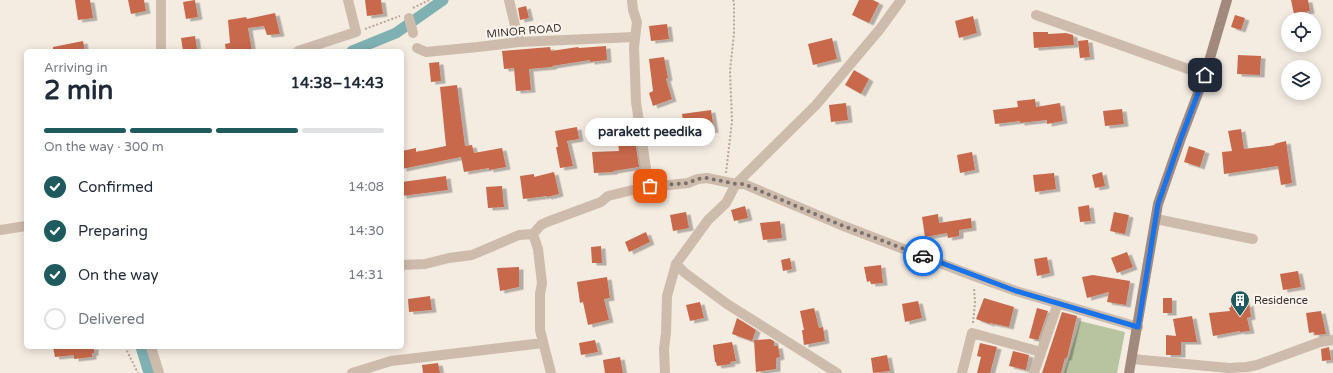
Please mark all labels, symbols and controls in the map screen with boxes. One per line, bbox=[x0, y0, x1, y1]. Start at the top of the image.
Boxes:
map controls bbox=[1281, 12, 1321, 100]
button: locate bbox=[1281, 12, 1321, 52]
street label: MINOR ROAD bbox=[486, 21, 562, 41]
pin bbox=[1188, 58, 1222, 92]
text: Arriving in bbox=[44, 60, 108, 76]
button: layers bbox=[1281, 60, 1321, 100]
icon: home bbox=[1194, 64, 1216, 86]
text: 14:38–14:43 bbox=[291, 74, 384, 92]
text: 2 min bbox=[44, 75, 113, 106]
callout: parakett peedika bbox=[585, 118, 715, 146]
text: parakett peedika bbox=[598, 124, 702, 140]
text: On the way · 300 m bbox=[44, 139, 164, 155]
pin bbox=[633, 169, 667, 203]
icon: bag bbox=[639, 175, 661, 197]
icon: check bbox=[44, 176, 66, 198]
text: Confirmed bbox=[78, 178, 153, 196]
text: 14:08 bbox=[348, 179, 384, 195]
icon: check bbox=[44, 220, 66, 242]
text: Preparing bbox=[78, 222, 148, 240]
text: 14:30 bbox=[348, 223, 384, 239]
courier bbox=[903, 236, 943, 276]
icon: car bbox=[912, 245, 934, 267]
icon: check bbox=[44, 264, 66, 286]
text: On the way bbox=[78, 266, 158, 284]
text: 14:31 bbox=[348, 267, 384, 283]
building icon: Residence bbox=[1229, 289, 1251, 317]
place label: Residence bbox=[1254, 294, 1308, 307]
text: Delivered bbox=[78, 310, 145, 328]

